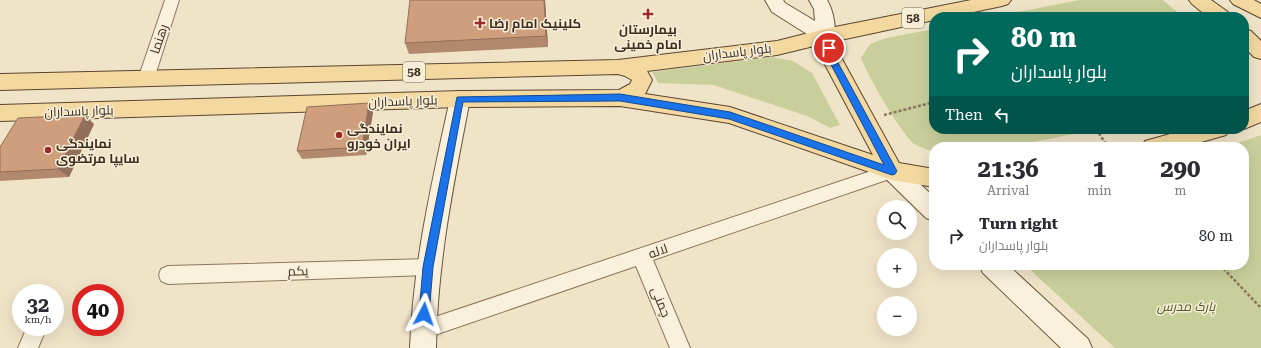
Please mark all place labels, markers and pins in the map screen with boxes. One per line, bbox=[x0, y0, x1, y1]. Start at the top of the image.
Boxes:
marker: بیمارستان امام خمینی bbox=[642, 8, 654, 20]
place label: کلینیک امام رضا bbox=[489, 16, 581, 33]
marker: کلینیک امام رضا bbox=[474, 17, 486, 29]
place label: بیمارستان امام خمینی bbox=[614, 22, 682, 54]
pin bbox=[812, 31, 846, 65]
place label: نمایندگی ایران خودرو bbox=[347, 121, 411, 152]
marker: نمایندگی ایران خودرو bbox=[334, 130, 344, 140]
place label: نمایندگی سایپا مرتضوی bbox=[56, 136, 140, 168]
marker: نمایندگی سایپا مرتضوی bbox=[43, 145, 53, 155]

